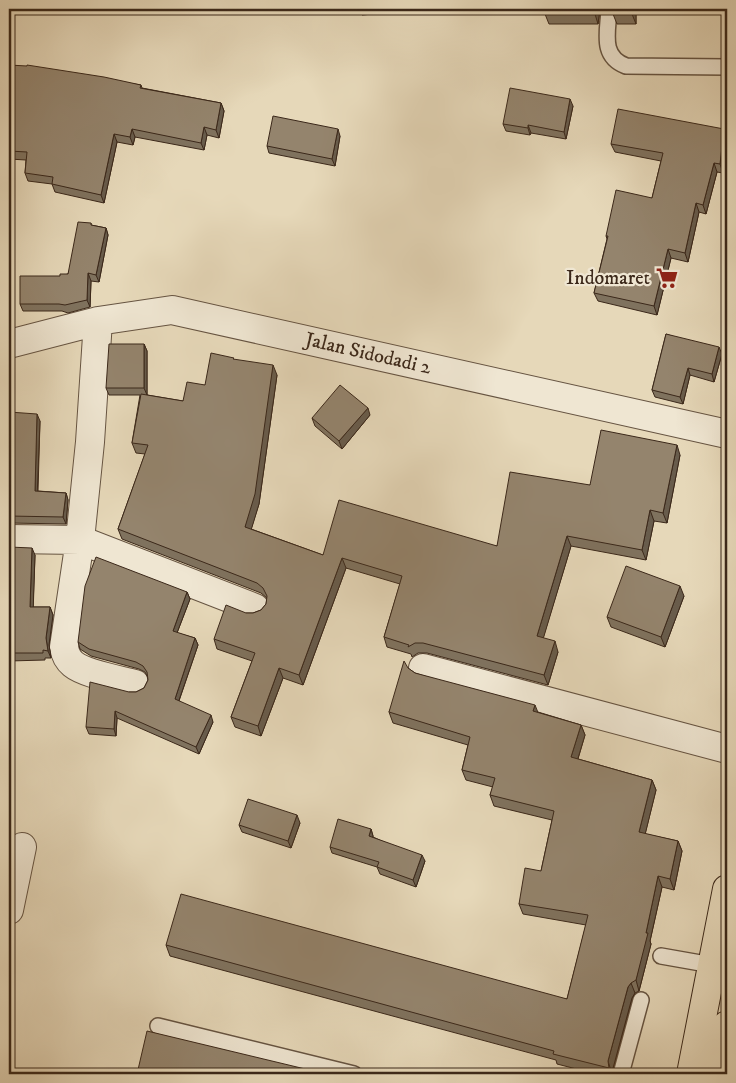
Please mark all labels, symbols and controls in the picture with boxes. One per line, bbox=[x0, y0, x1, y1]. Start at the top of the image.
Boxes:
supermarket icon: Indomaret bbox=[654, 265, 680, 291]
place label: Indomaret bbox=[566, 266, 650, 291]
street label: Jalan Sidodadi 2 bbox=[301, 327, 434, 381]

